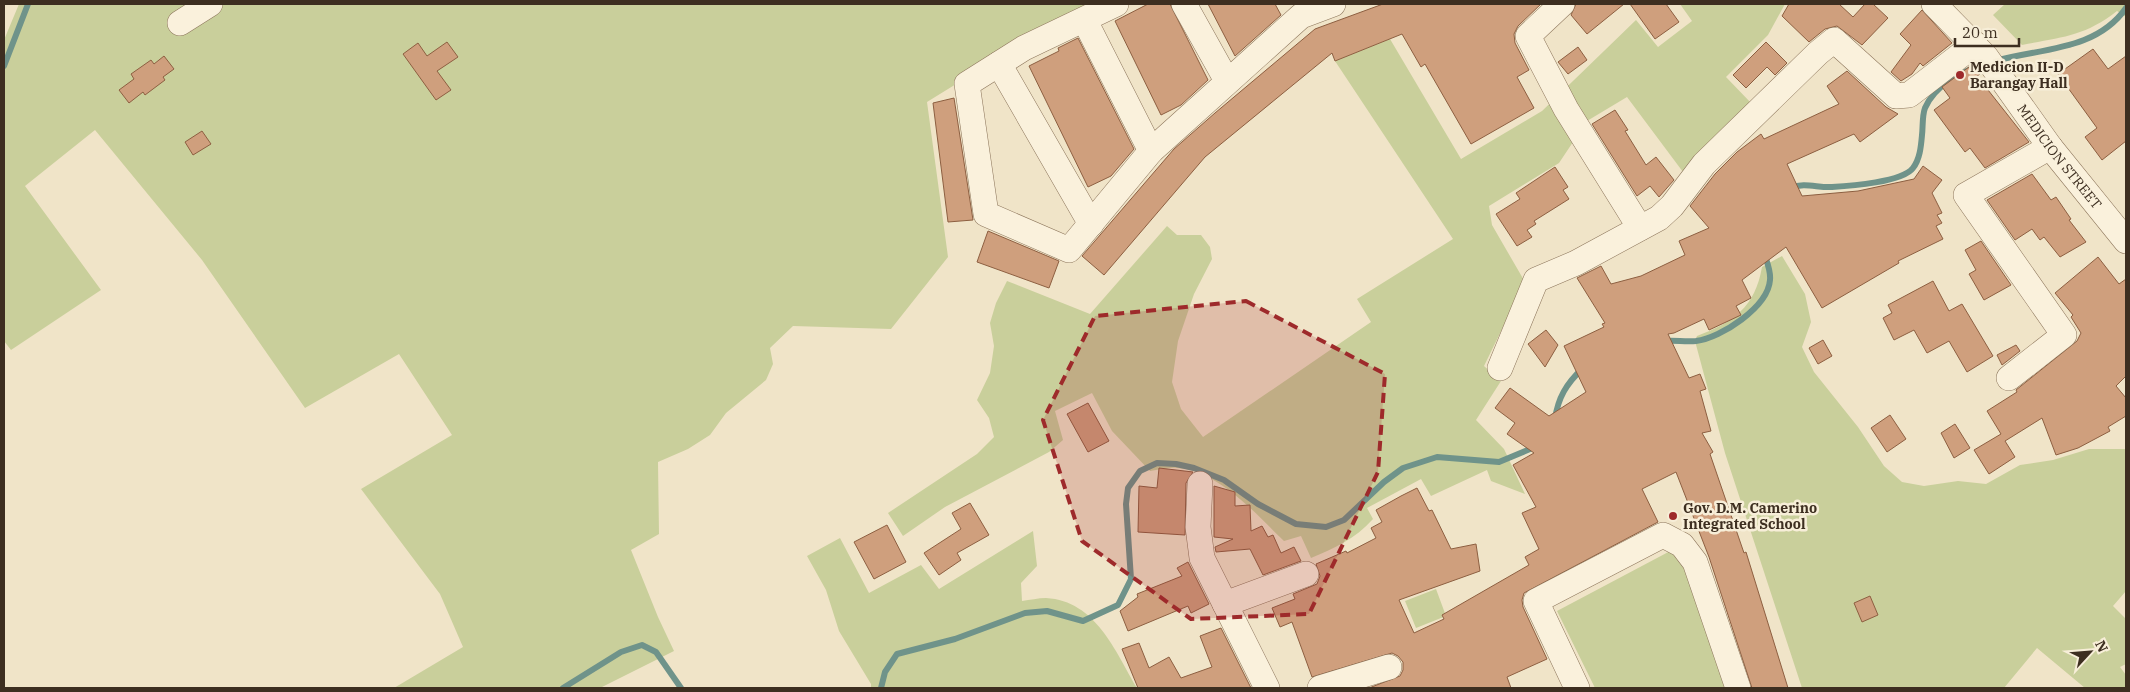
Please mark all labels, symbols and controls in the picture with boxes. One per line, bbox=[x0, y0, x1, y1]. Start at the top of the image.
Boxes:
scale bar bbox=[1955, 15, 2019, 47]
text: 20 m bbox=[1962, 23, 1998, 42]
place label: Medicion II-D Barangay Hall bbox=[1970, 58, 2068, 92]
marker: Medicion II-D Barangay Hall bbox=[1954, 69, 1966, 81]
street label: MEDICION STREET bbox=[2013, 101, 2106, 213]
place label: Gov. D.M. Camerino Integrated School bbox=[1683, 499, 1817, 533]
marker: Gov. D.M. Camerino Integrated School bbox=[1667, 510, 1679, 522]
north arrow bbox=[2065, 627, 2115, 677]
text: N bbox=[2091, 637, 2112, 655]

